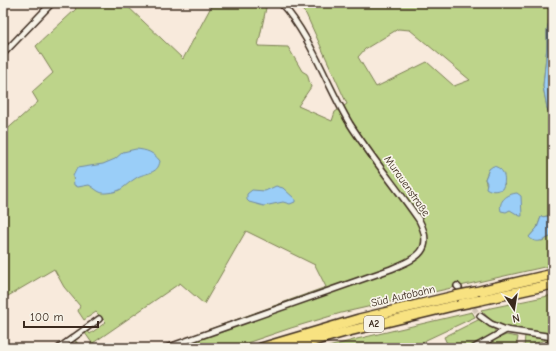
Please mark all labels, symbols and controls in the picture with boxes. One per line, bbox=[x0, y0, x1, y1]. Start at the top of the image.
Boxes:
street label: Murauenstraße bbox=[381, 153, 433, 219]
street label: Süd Autobahn bbox=[370, 282, 436, 310]
north arrow bbox=[494, 289, 534, 329]
scale bar bbox=[24, 303, 98, 329]
text: 100 m bbox=[30, 310, 63, 324]
text: N bbox=[511, 311, 521, 325]
road number: A2 bbox=[364, 316, 384, 332]

